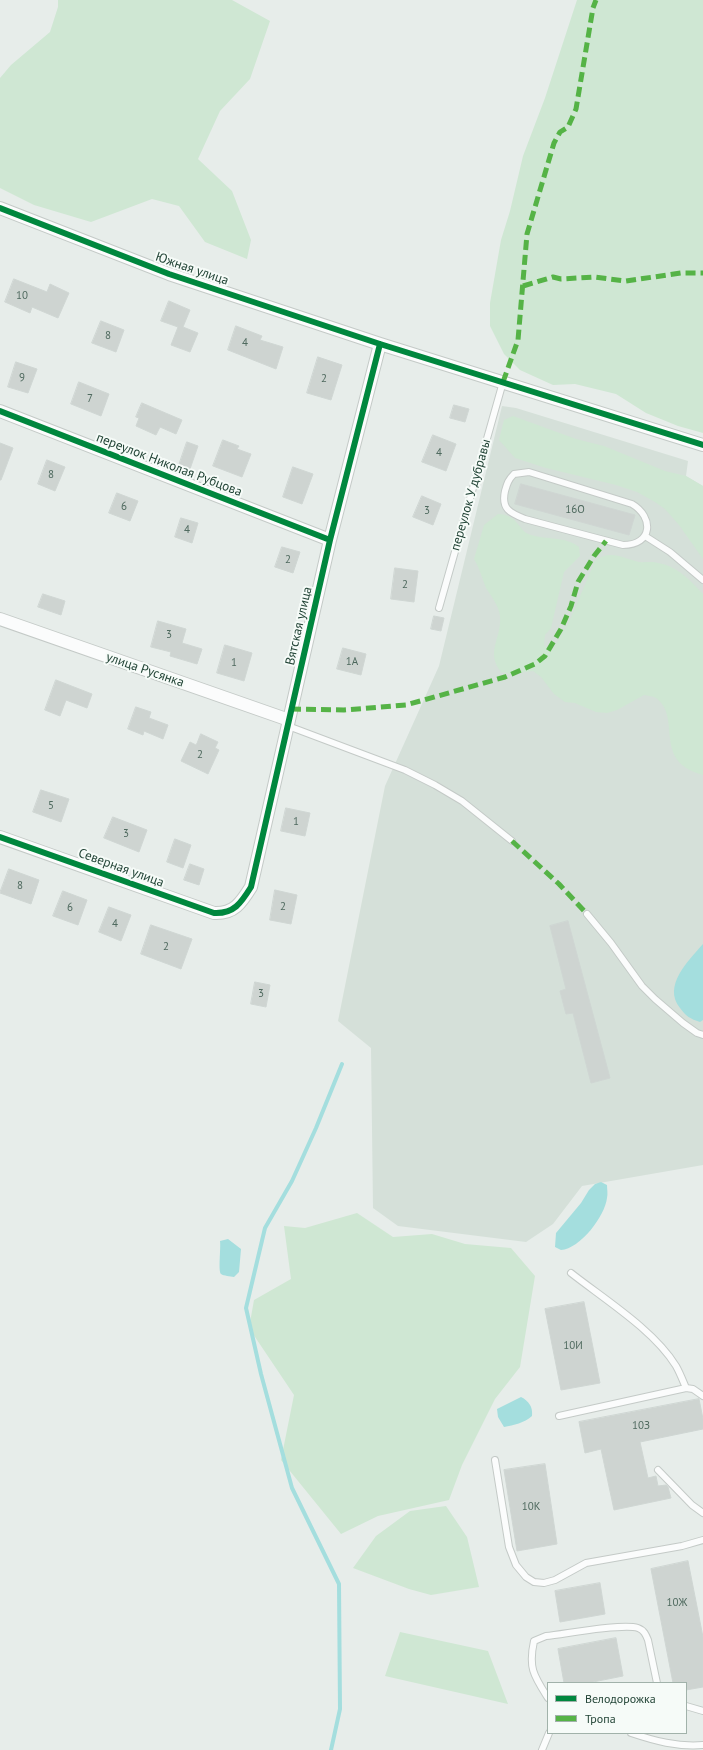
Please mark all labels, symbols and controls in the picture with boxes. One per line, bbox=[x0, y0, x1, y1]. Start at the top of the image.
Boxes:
street label: Южная улица bbox=[153, 249, 231, 289]
house number: 10 bbox=[16, 289, 28, 303]
house number: 8 bbox=[105, 329, 111, 343]
house number: 4 bbox=[242, 336, 248, 350]
house number: 9 bbox=[19, 371, 25, 385]
house number: 2 bbox=[321, 372, 327, 386]
house number: 7 bbox=[87, 392, 93, 406]
street label: переулок Николая Рубцова bbox=[94, 430, 244, 500]
street label: переулок У дубравы bbox=[448, 437, 494, 553]
house number: 4 bbox=[436, 446, 442, 460]
house number: 8 bbox=[48, 468, 54, 482]
house number: 6 bbox=[121, 500, 127, 514]
house number: 16О bbox=[565, 503, 585, 517]
house number: 3 bbox=[424, 504, 430, 518]
house number: 4 bbox=[184, 523, 190, 537]
house number: 2 bbox=[285, 553, 291, 567]
house number: 2 bbox=[402, 578, 408, 592]
street label: Вятская улица bbox=[282, 585, 316, 667]
house number: 3 bbox=[166, 628, 172, 642]
street label: улица Русянка bbox=[104, 649, 186, 691]
house number: 1А bbox=[346, 655, 358, 669]
house number: 1 bbox=[231, 656, 237, 670]
house number: 2 bbox=[197, 748, 203, 762]
house number: 5 bbox=[48, 799, 54, 813]
house number: 1 bbox=[293, 815, 299, 829]
house number: 3 bbox=[123, 827, 129, 841]
street label: Северная улица bbox=[76, 845, 166, 891]
house number: 8 bbox=[17, 879, 23, 893]
house number: 2 bbox=[280, 900, 286, 914]
house number: 6 bbox=[67, 901, 73, 915]
house number: 4 bbox=[112, 917, 118, 931]
house number: 2 bbox=[163, 940, 169, 954]
house number: 3 bbox=[258, 987, 264, 1001]
house number: 10И bbox=[563, 1339, 583, 1353]
house number: 10З bbox=[632, 1419, 650, 1433]
house number: 10К bbox=[522, 1500, 540, 1514]
house number: 10Ж bbox=[667, 1596, 687, 1610]
legend bbox=[547, 1682, 687, 1734]
text: Велодорожка bbox=[585, 1691, 656, 1706]
text: Тропа bbox=[585, 1711, 616, 1726]

